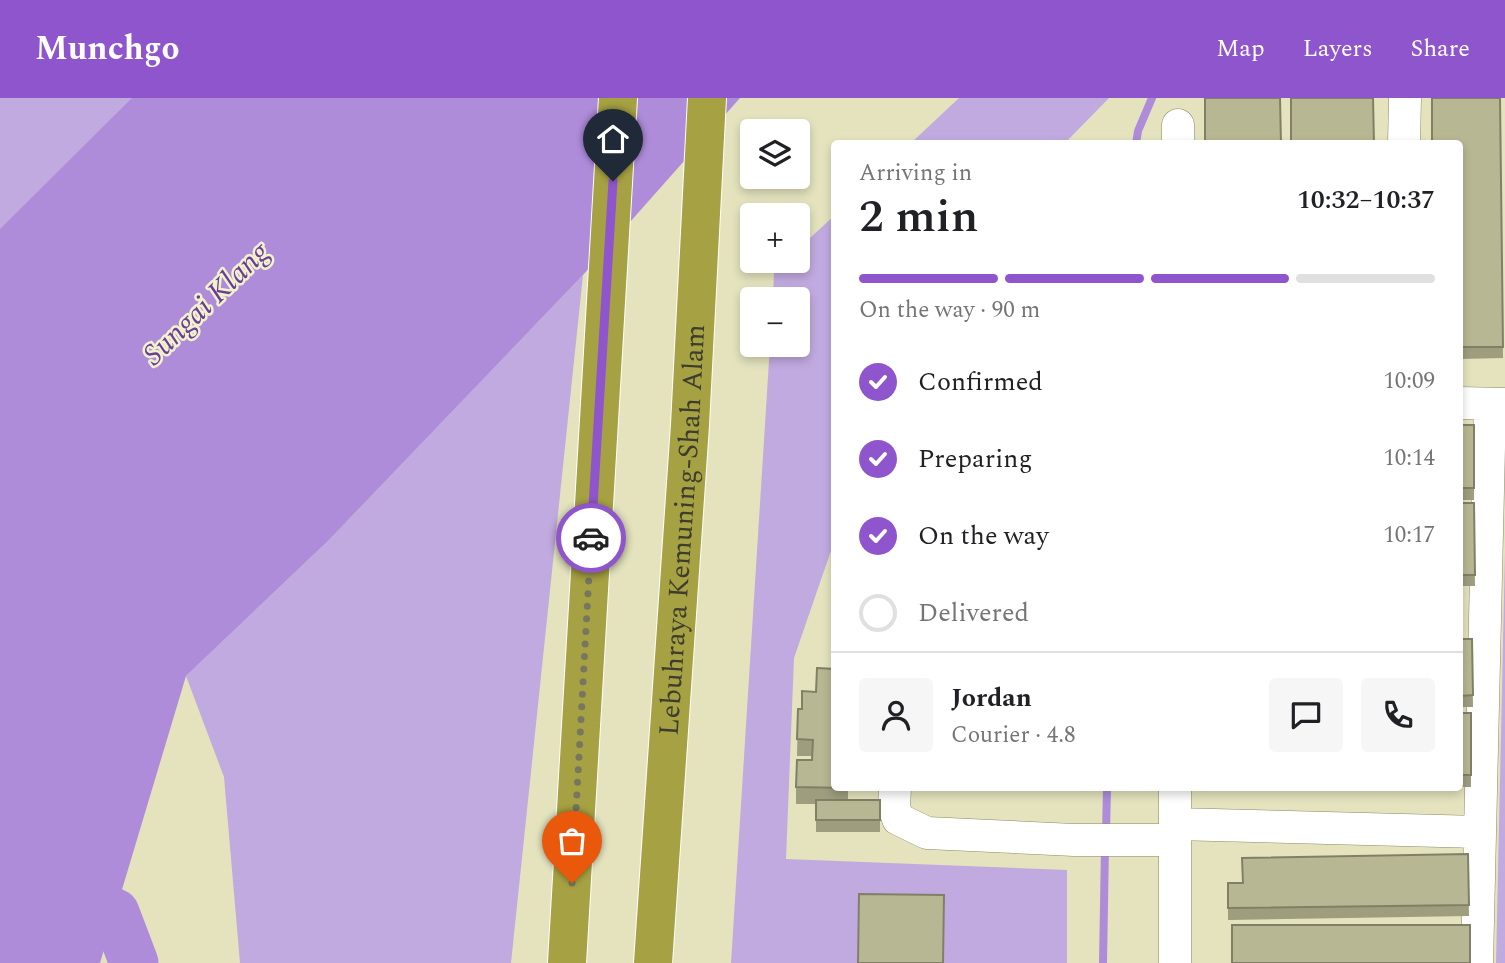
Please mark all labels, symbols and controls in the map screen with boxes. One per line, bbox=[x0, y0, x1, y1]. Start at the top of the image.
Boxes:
text: Munchgo bbox=[35, 24, 180, 74]
text: Map bbox=[1216, 31, 1265, 67]
text: Layers bbox=[1303, 31, 1373, 67]
text: Share bbox=[1411, 31, 1470, 67]
pin bbox=[583, 109, 643, 181]
map controls bbox=[740, 119, 810, 357]
button: layers bbox=[740, 119, 810, 189]
icon: home bbox=[594, 120, 632, 158]
text: Arriving in bbox=[859, 156, 972, 191]
text: 10:32–10:37 bbox=[1297, 180, 1435, 220]
text: 2 min bbox=[859, 182, 978, 252]
button: + bbox=[740, 203, 810, 273]
water label: Sungai Klang bbox=[132, 230, 281, 377]
button: − bbox=[740, 287, 810, 357]
text: On the way · 90 m bbox=[859, 293, 1040, 328]
street label: Lebuhraya Kemuning-Shah Alam bbox=[647, 323, 717, 737]
text: Confirmed bbox=[918, 362, 1043, 402]
icon: check bbox=[859, 363, 897, 401]
text: 10:09 bbox=[1383, 364, 1435, 399]
text: Preparing bbox=[918, 439, 1032, 479]
icon: check bbox=[859, 440, 897, 478]
text: 10:14 bbox=[1383, 441, 1435, 476]
courier bbox=[556, 503, 626, 573]
text: On the way bbox=[918, 516, 1049, 556]
icon: check bbox=[859, 517, 897, 555]
text: 10:17 bbox=[1383, 518, 1435, 553]
icon: car bbox=[572, 519, 610, 557]
text: Delivered bbox=[918, 593, 1029, 633]
button: person bbox=[859, 678, 933, 752]
text: Jordan bbox=[951, 678, 1032, 718]
button: chat bbox=[1269, 678, 1343, 752]
button: phone bbox=[1361, 678, 1435, 752]
text: Courier · 4.8 bbox=[951, 718, 1076, 753]
pin bbox=[542, 811, 602, 883]
icon: bag bbox=[553, 822, 591, 860]

